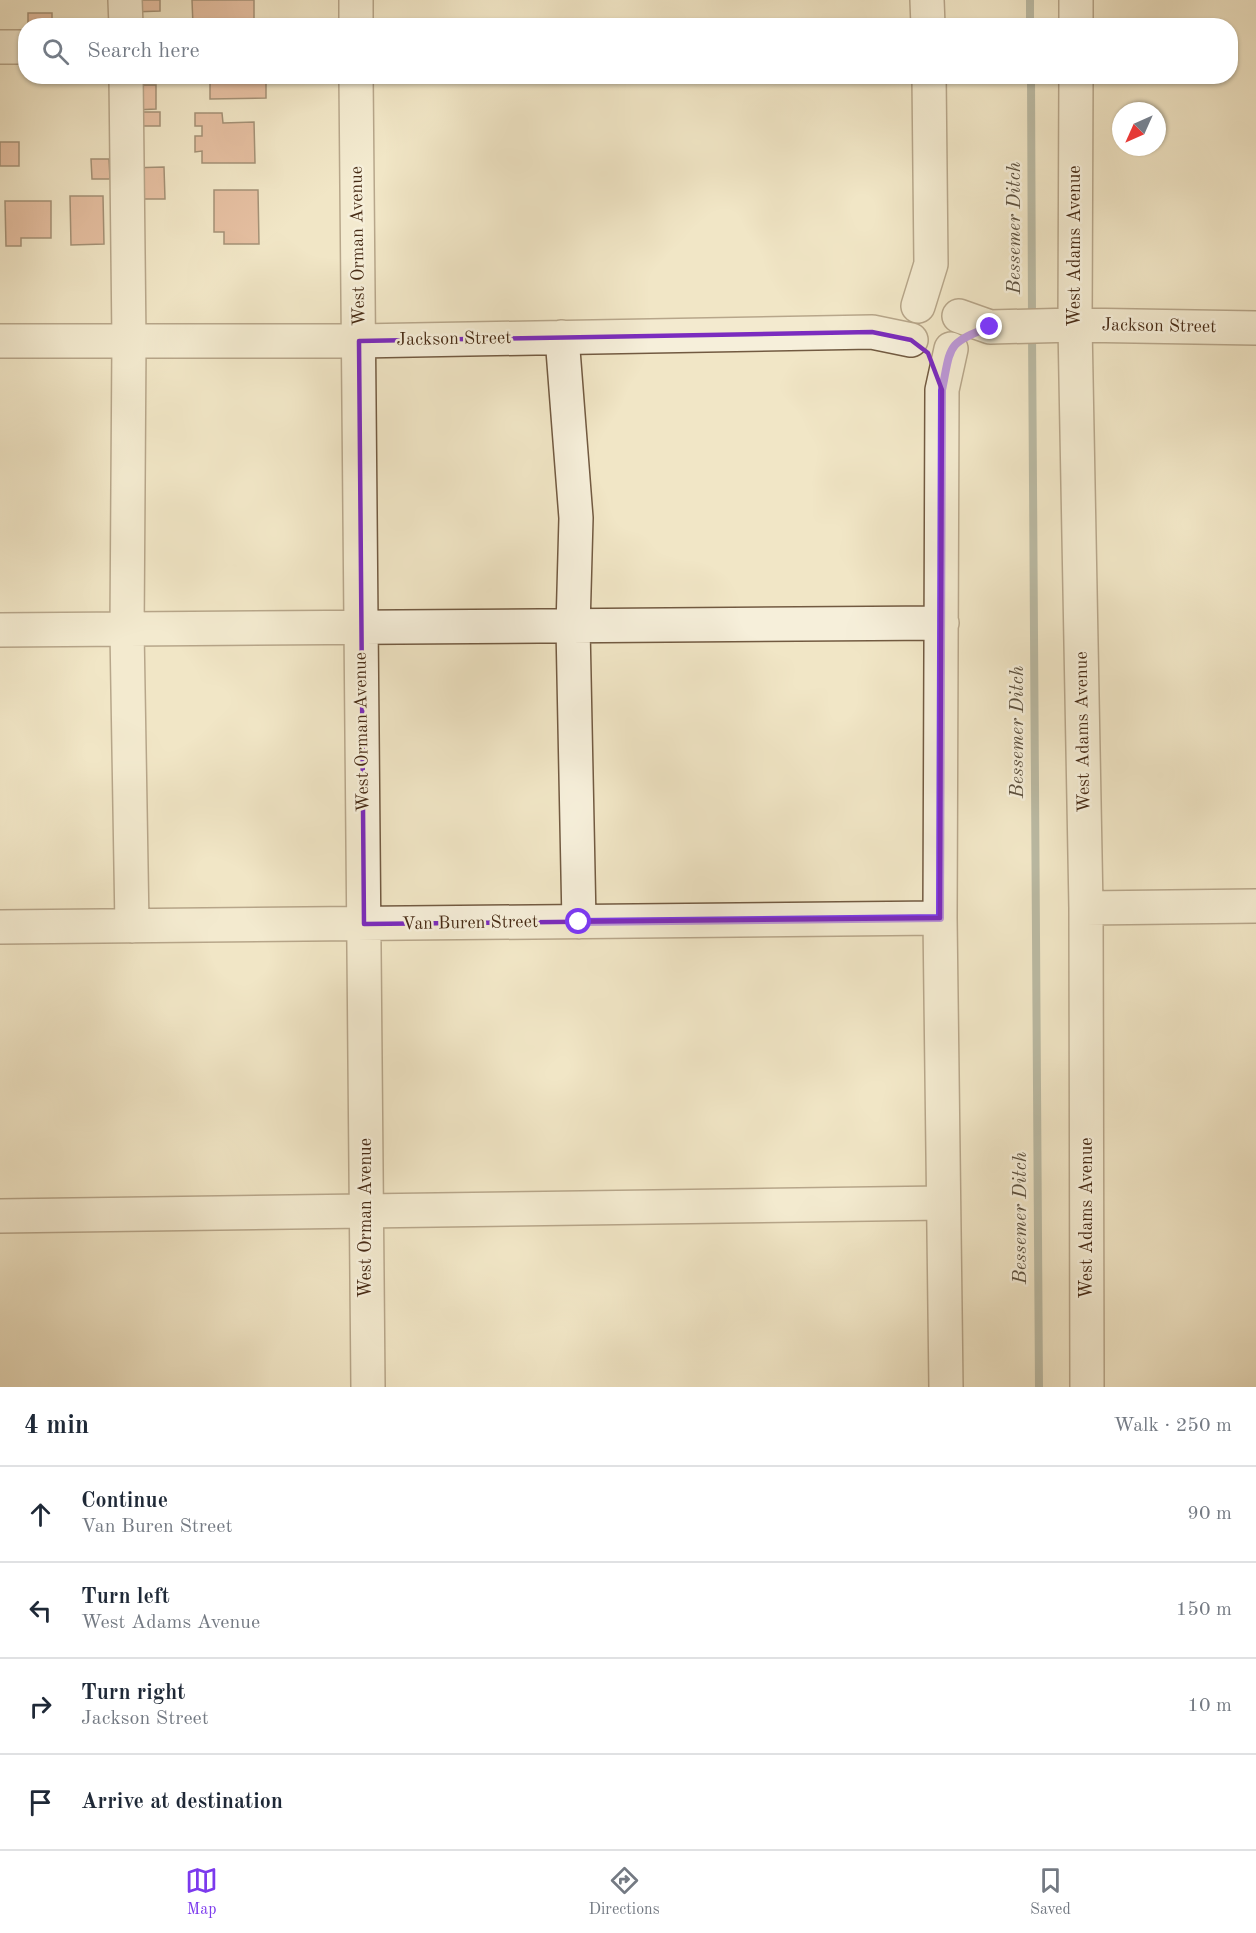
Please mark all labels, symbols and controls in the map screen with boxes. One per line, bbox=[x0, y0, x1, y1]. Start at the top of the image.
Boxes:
search box bbox=[18, 18, 1238, 84]
icon: search bbox=[39, 35, 72, 68]
text: Search here bbox=[87, 40, 200, 62]
north arrow bbox=[1112, 102, 1166, 156]
water label: Bessemer Ditch bbox=[1005, 162, 1025, 295]
street label: West Adams Avenue bbox=[1066, 165, 1084, 327]
street label: West Orman Avenue bbox=[348, 166, 368, 326]
route end bbox=[976, 313, 1002, 339]
street label: Jackson Street bbox=[1101, 316, 1217, 336]
street label: Jackson Street bbox=[396, 329, 512, 349]
street label: West Adams Avenue bbox=[1073, 651, 1093, 813]
street label: West Orman Avenue bbox=[352, 652, 372, 812]
water label: Bessemer Ditch bbox=[1008, 666, 1028, 799]
route start bbox=[565, 908, 591, 934]
street label: Van Buren Street bbox=[402, 913, 538, 933]
street label: West Adams Avenue bbox=[1078, 1137, 1096, 1299]
street label: West Orman Avenue bbox=[357, 1138, 375, 1298]
water label: Bessemer Ditch bbox=[1011, 1152, 1031, 1285]
text: 4 min bbox=[24, 1413, 89, 1439]
text: Walk · 250 m bbox=[1113, 1416, 1232, 1436]
text: Continue bbox=[81, 1490, 168, 1512]
icon: ahead bbox=[24, 1498, 57, 1531]
text: 90 m bbox=[1187, 1504, 1232, 1524]
text: Van Buren Street bbox=[81, 1517, 232, 1537]
text: Turn left bbox=[81, 1586, 170, 1608]
icon: left bbox=[24, 1594, 57, 1627]
text: 150 m bbox=[1176, 1600, 1232, 1620]
text: West Adams Avenue bbox=[81, 1613, 260, 1633]
text: Turn right bbox=[81, 1682, 185, 1704]
icon: right bbox=[24, 1690, 57, 1723]
text: 10 m bbox=[1187, 1696, 1232, 1716]
text: Jackson Street bbox=[81, 1709, 209, 1729]
icon: arrive bbox=[24, 1786, 57, 1819]
text: Arrive at destination bbox=[81, 1791, 283, 1813]
tab: Map bbox=[185, 1864, 218, 1920]
tab: Directions bbox=[589, 1864, 660, 1920]
tab: Saved bbox=[1030, 1864, 1071, 1920]

